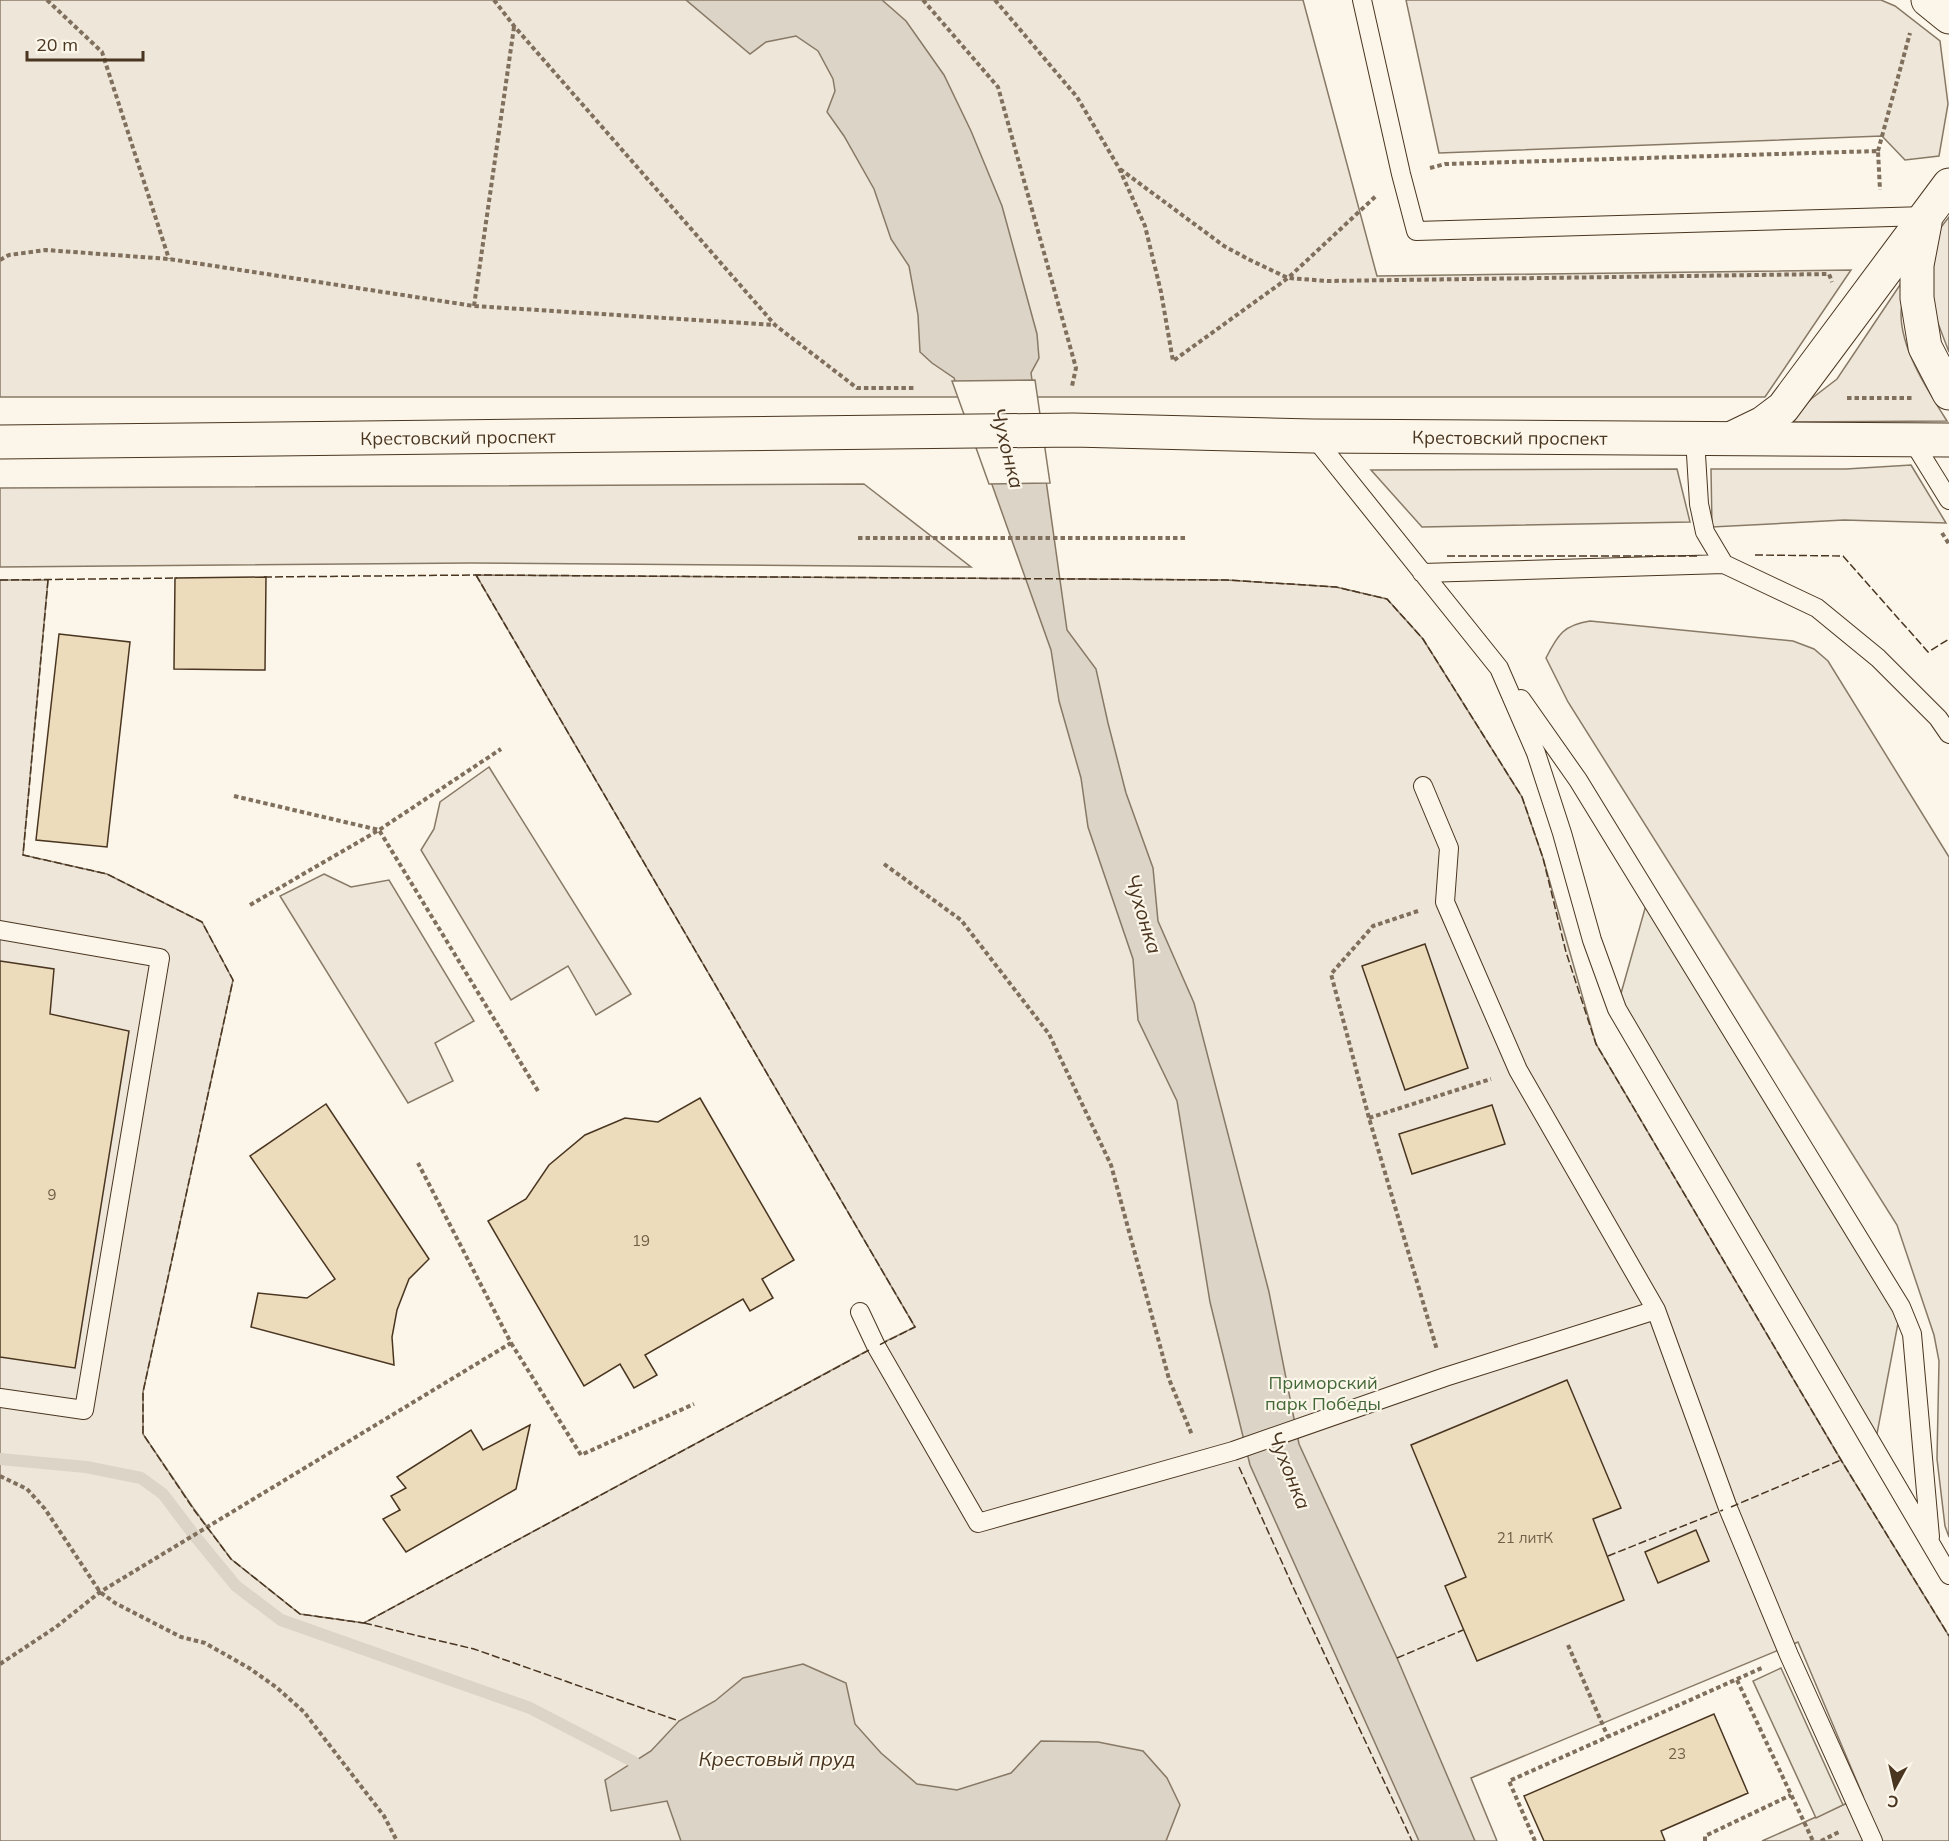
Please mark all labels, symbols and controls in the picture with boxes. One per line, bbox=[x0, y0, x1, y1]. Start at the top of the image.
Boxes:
scale bar bbox=[27, 24, 142, 62]
text: 20 m bbox=[36, 33, 78, 56]
water label: Чухонка bbox=[986, 405, 1030, 491]
street label: Крестовский проспект bbox=[360, 424, 557, 449]
street label: Крестовский проспект bbox=[1412, 425, 1608, 449]
water label: Чухонка bbox=[1120, 871, 1168, 957]
house number: 9 bbox=[47, 1185, 57, 1204]
house number: 19 bbox=[632, 1231, 650, 1250]
park label: Приморский парк Победы bbox=[1265, 1371, 1381, 1415]
water label: Чухонка bbox=[1263, 1427, 1317, 1513]
house number: 21 литК bbox=[1497, 1528, 1553, 1547]
house number: 23 bbox=[1668, 1744, 1686, 1763]
water label: Крестовый пруд bbox=[698, 1746, 856, 1771]
north arrow bbox=[1865, 1757, 1925, 1817]
text: С bbox=[1886, 1791, 1900, 1813]

